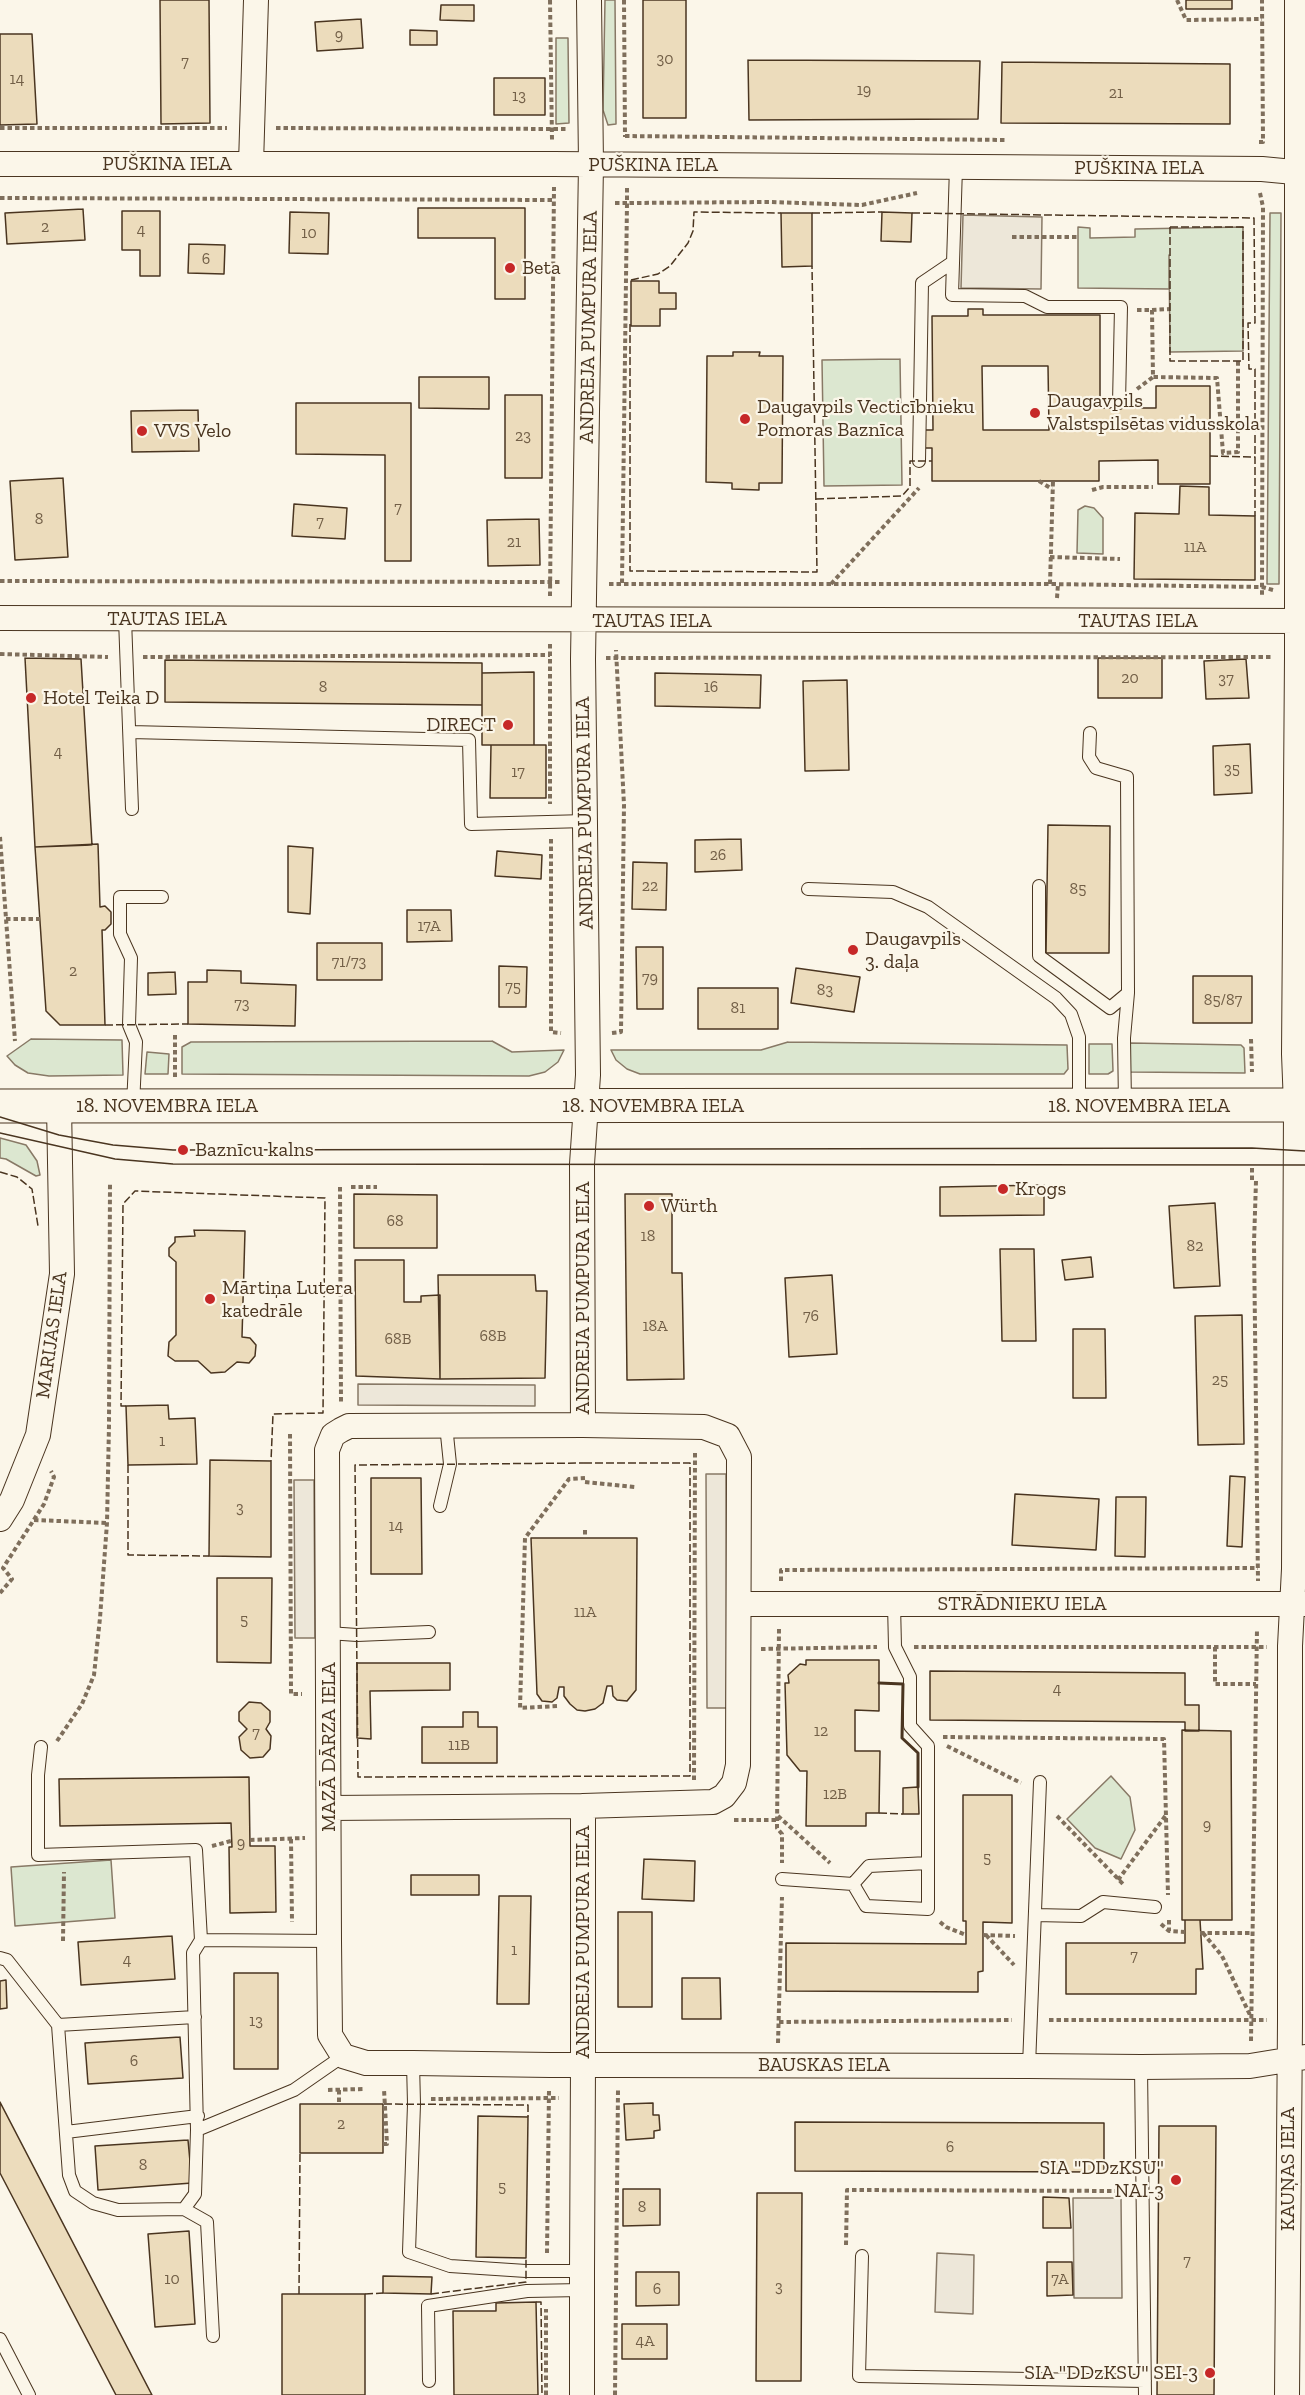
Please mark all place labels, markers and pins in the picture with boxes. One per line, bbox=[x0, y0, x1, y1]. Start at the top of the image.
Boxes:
place label: Beta bbox=[522, 256, 561, 280]
marker: Beta bbox=[503, 261, 517, 275]
place label: Daugavpils Valstspilsētas vidusskola bbox=[1047, 389, 1260, 436]
place label: Daugavpils Vecticībnieku Pomoras Baznīca bbox=[757, 395, 974, 442]
marker: Daugavpils Valstspilsētas vidusskola bbox=[1028, 406, 1042, 420]
marker: Daugavpils Vecticībnieku Pomoras Baznīca bbox=[738, 412, 752, 426]
place label: VVS Velo bbox=[154, 419, 231, 443]
marker: VVS Velo bbox=[135, 424, 149, 438]
place label: Hotel Teika D bbox=[43, 686, 159, 710]
marker: Hotel Teika D bbox=[24, 691, 38, 705]
place label: DIRECT bbox=[426, 713, 496, 737]
marker: DIRECT bbox=[501, 718, 515, 732]
place label: Daugavpils 3. daļa bbox=[865, 927, 961, 974]
marker: Daugavpils 3. daļa bbox=[846, 943, 860, 957]
place label: Baznīcu kalns bbox=[195, 1138, 314, 1162]
marker: Baznīcu kalns bbox=[176, 1143, 190, 1157]
place label: Krogs bbox=[1015, 1177, 1066, 1201]
marker: Krogs bbox=[996, 1182, 1010, 1196]
place label: Würth bbox=[661, 1194, 717, 1218]
marker: Würth bbox=[642, 1199, 656, 1213]
place label: Mārtiņa Lutera katedrāle bbox=[222, 1276, 353, 1323]
marker: Mārtiņa Lutera katedrāle bbox=[203, 1292, 217, 1306]
place label: SIA "DDzKSU" NAI-3 bbox=[1039, 2156, 1164, 2203]
marker: SIA "DDzKSU" NAI-3 bbox=[1169, 2173, 1183, 2187]
place label: SIA "DDzKSU" SEI-3 bbox=[1024, 2361, 1198, 2385]
marker: SIA "DDzKSU" SEI-3 bbox=[1203, 2366, 1217, 2380]

